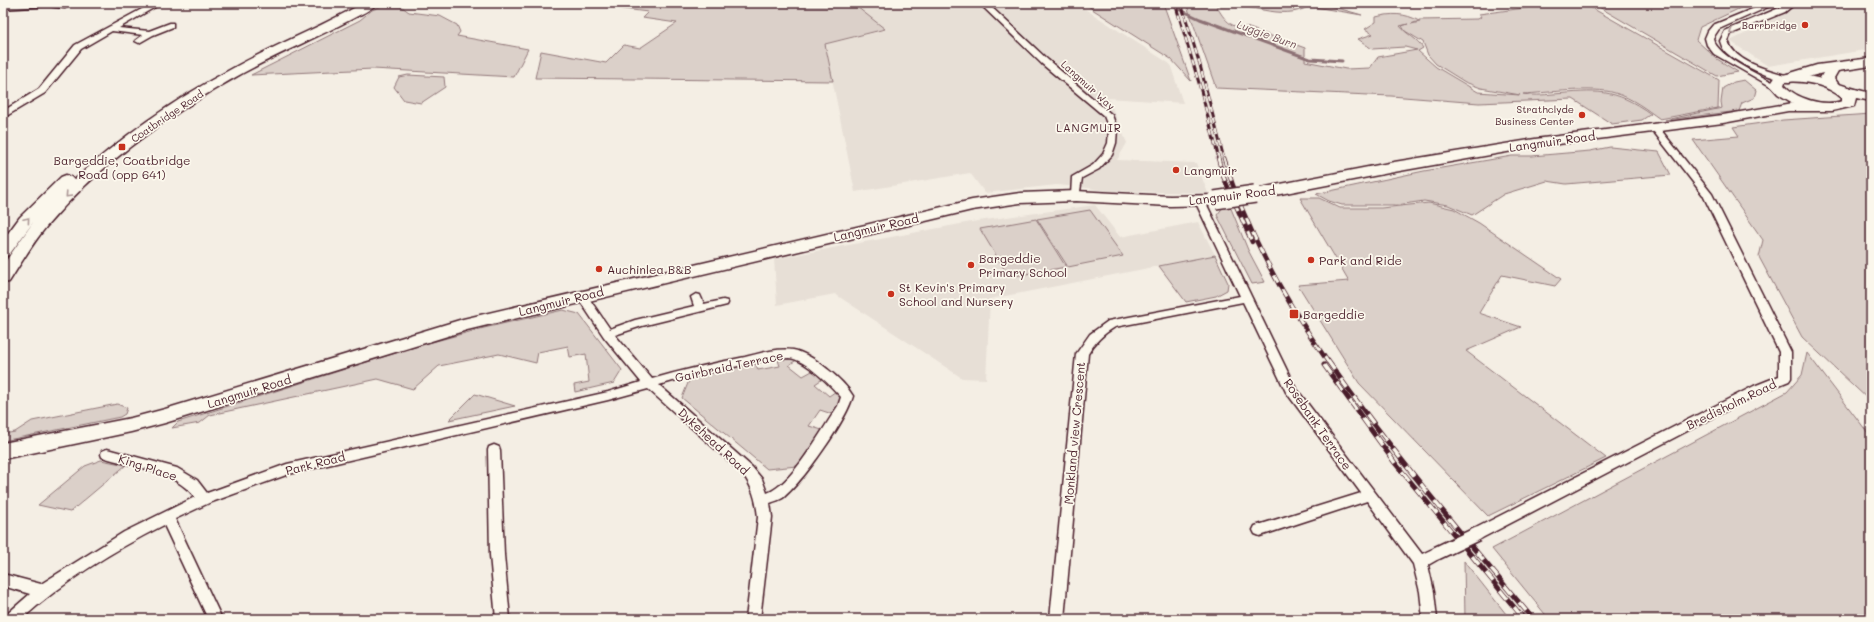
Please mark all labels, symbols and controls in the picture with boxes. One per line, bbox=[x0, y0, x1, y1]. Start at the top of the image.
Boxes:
water label: Luggie Burn bbox=[1235, 16, 1299, 52]
place label: Barrbridge bbox=[1742, 18, 1797, 32]
marker: Barrbridge bbox=[1800, 20, 1810, 30]
one-way arrow bbox=[1729, 27, 1736, 34]
street label: Langmuir Way bbox=[1058, 57, 1118, 113]
street label: Coatbridge Road bbox=[128, 87, 206, 145]
place label: Strathclyde Business Center bbox=[1495, 102, 1574, 128]
marker: Strathclyde Business Center bbox=[1577, 110, 1587, 120]
district label: LANGMUIR bbox=[1056, 120, 1122, 135]
street label: Langmuir Road bbox=[1508, 127, 1597, 155]
marker: Bargeddie, Coatbridge Road (opp 641) bbox=[117, 142, 127, 152]
place label: Bargeddie, Coatbridge Road (opp 641) bbox=[54, 152, 190, 182]
place label: Langmuir bbox=[1184, 162, 1237, 178]
marker: Langmuir bbox=[1171, 165, 1181, 175]
street label: Langmuir Road bbox=[1188, 182, 1277, 208]
one-way arrow bbox=[65, 190, 72, 198]
street label: Langmuir Road bbox=[832, 209, 921, 245]
one-way arrow bbox=[22, 218, 29, 225]
place label: Bargeddie Primary School bbox=[979, 250, 1067, 280]
place label: Park and Ride bbox=[1319, 252, 1402, 268]
marker: Park and Ride bbox=[1306, 255, 1316, 265]
marker: Bargeddie Primary School bbox=[966, 260, 976, 270]
place label: Auchinlea B&B bbox=[607, 261, 691, 277]
marker: Auchinlea B&B bbox=[594, 264, 604, 274]
place label: St Kevin's Primary School and Nursery bbox=[899, 279, 1013, 309]
street label: Langmuir Road bbox=[517, 283, 606, 319]
marker: St Kevin's Primary School and Nursery bbox=[886, 289, 896, 299]
place label: Bargeddie bbox=[1303, 306, 1365, 322]
marker: Bargeddie bbox=[1288, 308, 1300, 320]
street label: Gairbraid Terrace bbox=[673, 347, 785, 385]
street label: Monkland view Crescent bbox=[1060, 361, 1088, 505]
street label: Langmuir Road bbox=[205, 371, 293, 411]
street label: Rosebank Terrace bbox=[1280, 375, 1356, 473]
street label: Bredisholm Road bbox=[1683, 375, 1779, 433]
street label: Dykehead Road bbox=[675, 404, 753, 478]
street label: Park Road bbox=[284, 448, 347, 478]
street label: King Place bbox=[117, 450, 179, 484]

